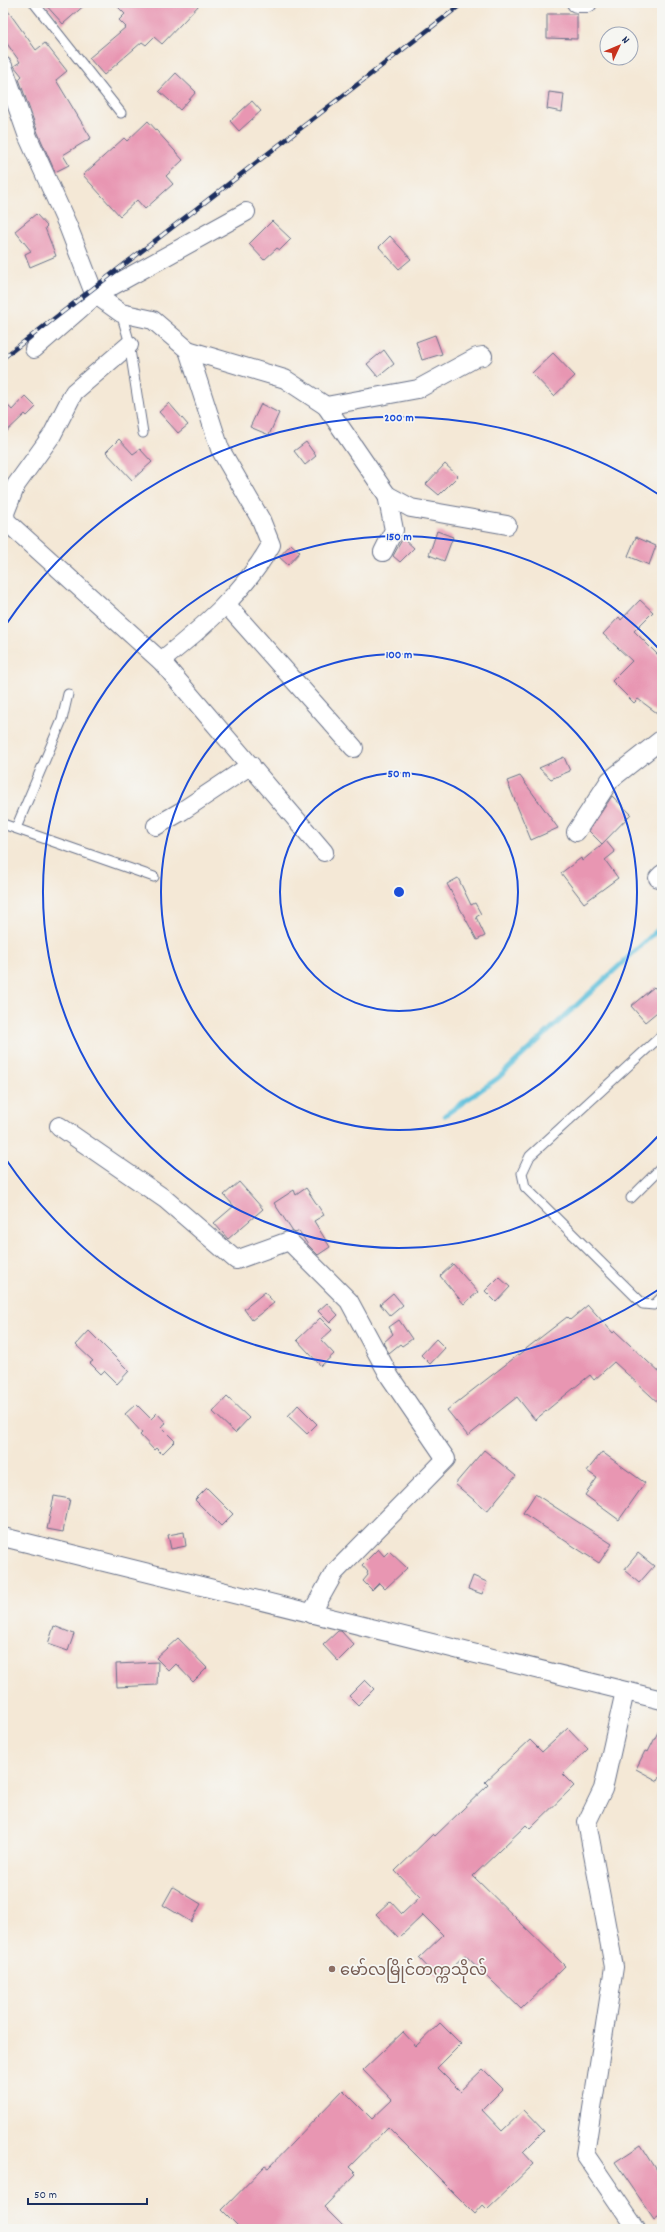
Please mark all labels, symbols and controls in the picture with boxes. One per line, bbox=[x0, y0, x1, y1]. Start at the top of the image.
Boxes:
north arrow bbox=[599, 26, 639, 66]
text: N bbox=[617, 33, 633, 48]
text: 200 m bbox=[384, 410, 414, 427]
text: 150 m bbox=[386, 529, 412, 546]
text: 100 m bbox=[386, 647, 412, 664]
text: 50 m bbox=[387, 766, 411, 783]
centre of rings bbox=[392, 885, 406, 899]
place label: မော်လမြိုင်တက္ကသိုလ် bbox=[340, 1958, 487, 1984]
marker: မော်လမြိုင်တက္ကသိုလ် bbox=[327, 1964, 337, 1974]
scale bar bbox=[28, 2180, 147, 2206]
text: 50 m bbox=[34, 2187, 57, 2204]

